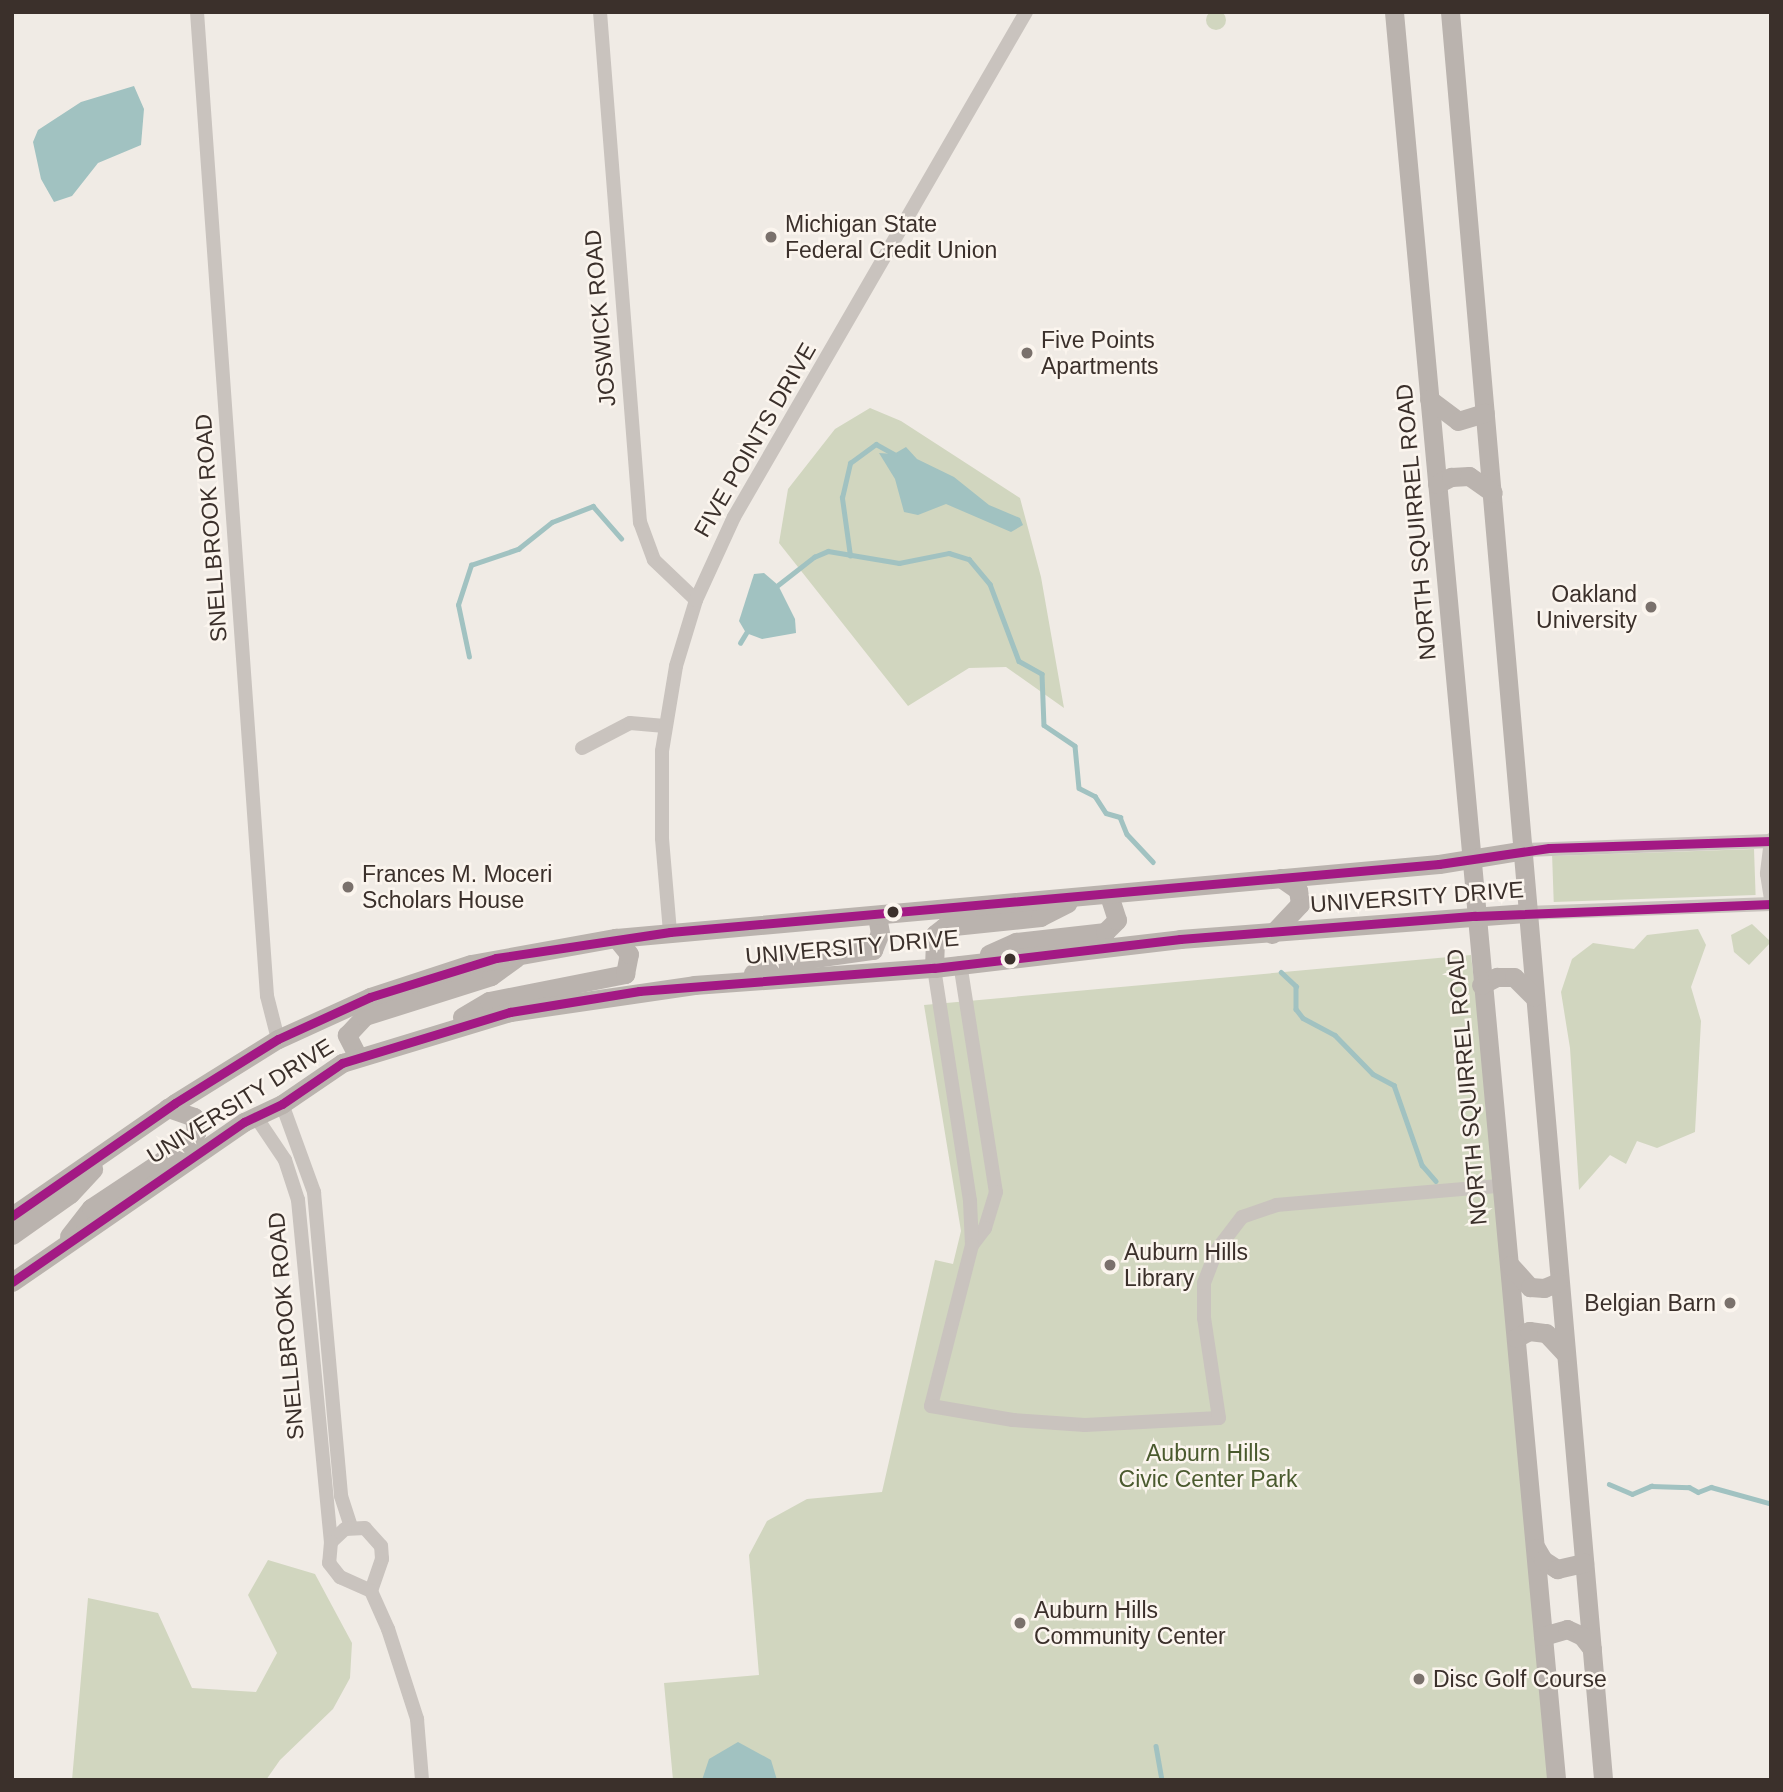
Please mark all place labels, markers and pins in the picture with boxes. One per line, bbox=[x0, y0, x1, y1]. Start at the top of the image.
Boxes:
place label: Michigan State Federal Credit Union bbox=[785, 210, 997, 264]
marker: Michigan State Federal Credit Union bbox=[763, 229, 779, 245]
place label: Five Points Apartments bbox=[1041, 326, 1159, 380]
marker: Five Points Apartments bbox=[1019, 345, 1035, 361]
place label: Oakland University bbox=[1536, 580, 1637, 634]
marker: Oakland University bbox=[1643, 599, 1659, 615]
place label: Frances M. Moceri Scholars House bbox=[362, 860, 552, 914]
marker: Frances M. Moceri Scholars House bbox=[340, 879, 356, 895]
unlabelled marker bbox=[886, 905, 900, 919]
unlabelled marker bbox=[1003, 952, 1017, 966]
place label: Auburn Hills Library bbox=[1124, 1238, 1248, 1292]
marker: Auburn Hills Library bbox=[1102, 1257, 1118, 1273]
place label: Belgian Barn bbox=[1584, 1289, 1716, 1317]
marker: Belgian Barn bbox=[1722, 1295, 1738, 1311]
place label: Auburn Hills Community Center bbox=[1034, 1596, 1226, 1650]
marker: Auburn Hills Community Center bbox=[1012, 1615, 1028, 1631]
place label: Disc Golf Course bbox=[1433, 1665, 1607, 1693]
marker: Disc Golf Course bbox=[1411, 1671, 1427, 1687]

